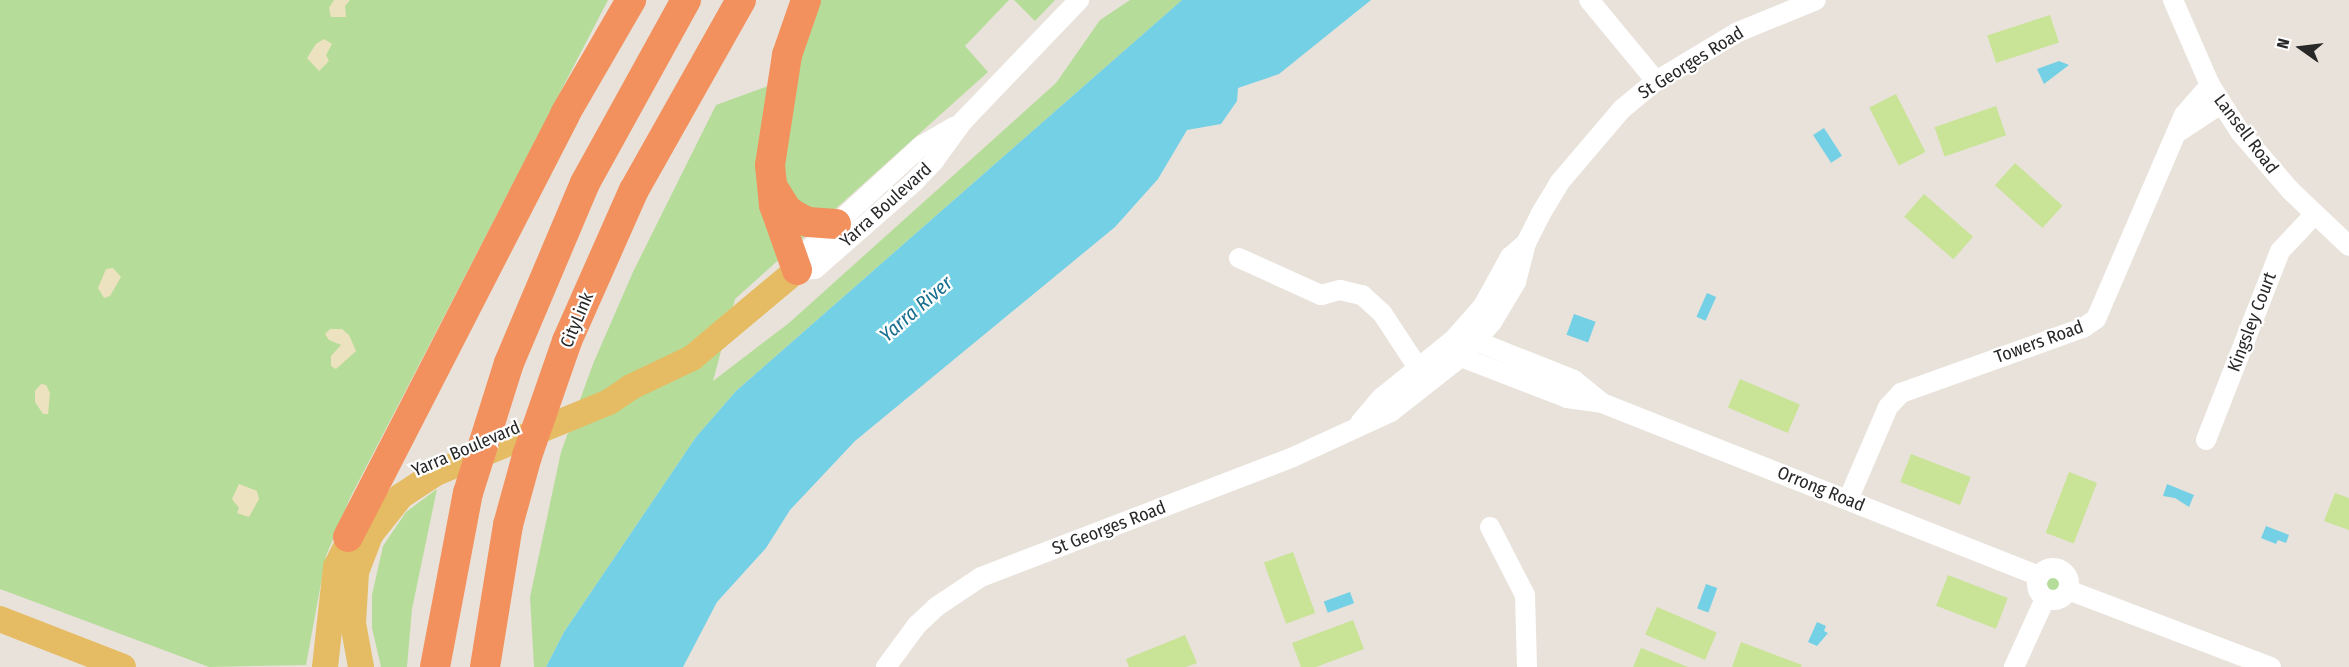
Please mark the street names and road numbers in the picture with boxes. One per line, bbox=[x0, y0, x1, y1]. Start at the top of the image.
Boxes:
street label: St Georges Road bbox=[1634, 22, 1748, 104]
street label: Lansell Road bbox=[2209, 90, 2283, 178]
street label: Yarra Boulevard bbox=[836, 158, 936, 252]
street label: Kingsley Court bbox=[2223, 269, 2281, 375]
street label: CityLink bbox=[556, 289, 598, 351]
street label: Towers Road bbox=[1992, 316, 2086, 368]
street label: Yarra Boulevard bbox=[409, 416, 523, 482]
street label: Orrong Road bbox=[1774, 462, 1868, 516]
street label: St Georges Road bbox=[1049, 496, 1169, 560]

